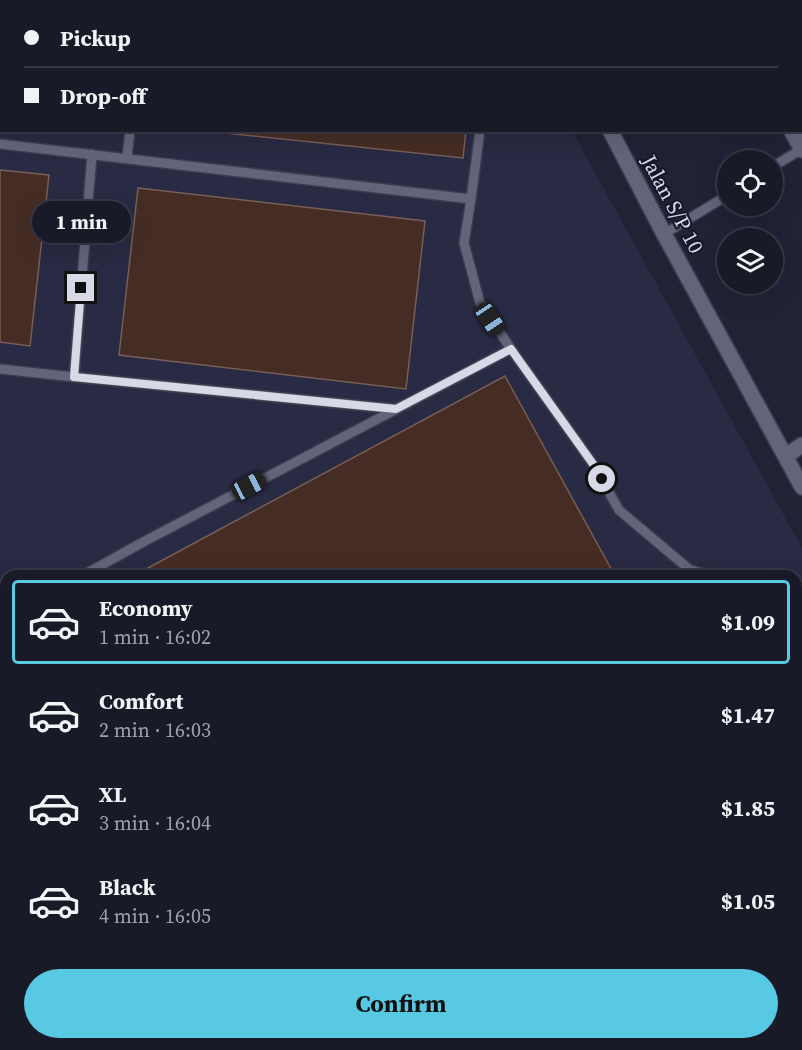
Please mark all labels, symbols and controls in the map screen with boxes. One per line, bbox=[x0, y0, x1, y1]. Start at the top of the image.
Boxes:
text: Pickup bbox=[60, 23, 131, 53]
text: Drop-off bbox=[60, 81, 146, 111]
street label: Jalan S/P 10 bbox=[634, 149, 711, 258]
map controls bbox=[717, 150, 783, 294]
button: locate bbox=[717, 150, 783, 216]
callout: 1 min bbox=[32, 201, 130, 243]
text: 1 min bbox=[56, 208, 107, 236]
button: layers bbox=[717, 228, 783, 294]
route end bbox=[67, 274, 94, 301]
car bbox=[472, 299, 508, 339]
route start bbox=[588, 465, 615, 492]
car bbox=[229, 470, 269, 502]
text: Economy bbox=[99, 593, 193, 623]
icon: car bbox=[27, 595, 81, 649]
text: $1.09 bbox=[721, 607, 775, 637]
text: 1 min · 16:02 bbox=[99, 623, 211, 651]
text: Comfort bbox=[99, 686, 183, 716]
icon: car bbox=[27, 688, 81, 742]
text: $1.47 bbox=[721, 700, 775, 730]
text: 2 min · 16:03 bbox=[99, 716, 211, 744]
text: XL bbox=[99, 779, 126, 809]
icon: car bbox=[27, 781, 81, 835]
text: $1.85 bbox=[721, 793, 775, 823]
text: 3 min · 16:04 bbox=[99, 809, 211, 837]
text: Black bbox=[99, 872, 156, 902]
icon: car bbox=[27, 874, 81, 928]
text: $1.05 bbox=[721, 886, 775, 916]
text: 4 min · 16:05 bbox=[99, 902, 211, 930]
button: Confirm bbox=[24, 969, 778, 1038]

